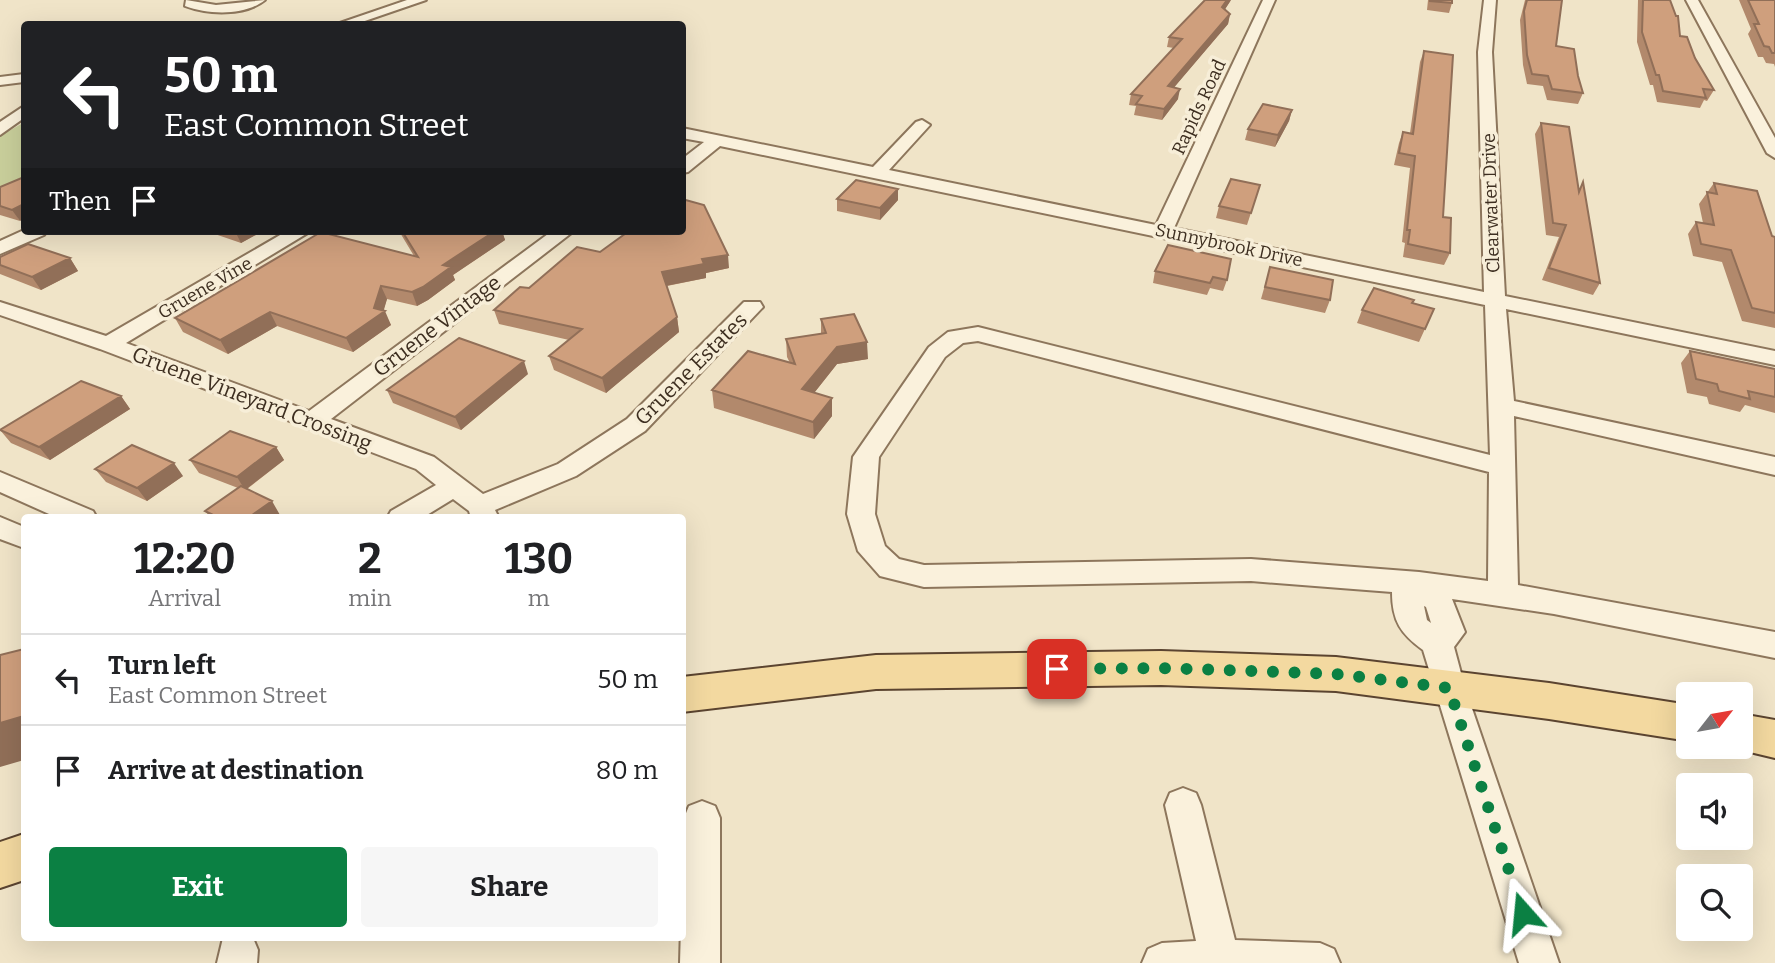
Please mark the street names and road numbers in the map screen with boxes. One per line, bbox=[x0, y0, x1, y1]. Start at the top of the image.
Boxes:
street label: Rapids Road bbox=[1167, 56, 1231, 158]
street label: Clearwater Drive bbox=[1478, 133, 1504, 273]
street label: Sunnybrook Drive bbox=[1153, 219, 1305, 271]
street label: Gruene Vine bbox=[154, 252, 256, 324]
street label: Gruene Vintage bbox=[368, 270, 506, 382]
street label: Gruene Estates bbox=[629, 307, 753, 431]
street label: Gruene Vineyard Crossing bbox=[128, 341, 376, 457]

